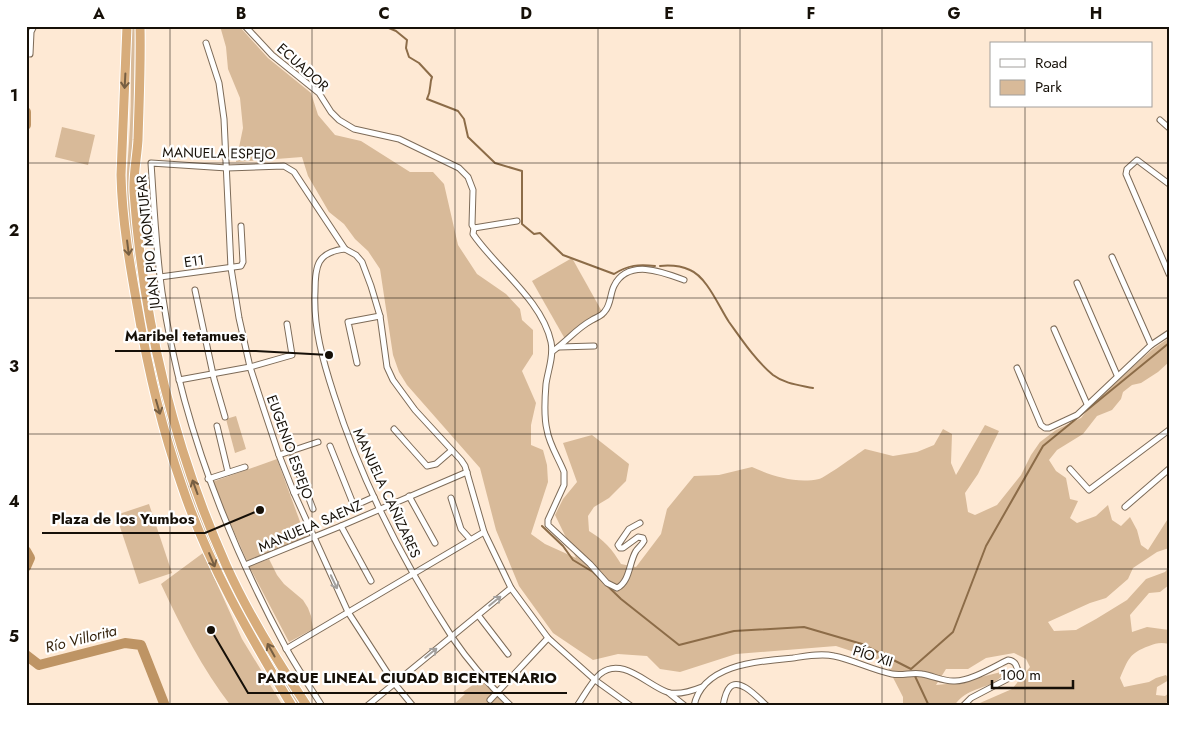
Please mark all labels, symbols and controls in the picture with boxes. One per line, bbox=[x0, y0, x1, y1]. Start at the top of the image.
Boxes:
text: A bbox=[92, 2, 105, 25]
text: B bbox=[236, 2, 246, 25]
text: C bbox=[378, 2, 390, 25]
text: D bbox=[520, 2, 532, 25]
text: E bbox=[664, 2, 674, 25]
text: F bbox=[807, 2, 815, 25]
text: G bbox=[947, 2, 961, 25]
text: H bbox=[1090, 2, 1102, 25]
street label: ECUADOR bbox=[273, 38, 333, 96]
legend bbox=[990, 42, 1152, 108]
text: Road bbox=[1035, 52, 1067, 74]
one-way arrow bbox=[120, 72, 130, 88]
text: Park bbox=[1035, 76, 1062, 98]
text: 1 bbox=[10, 84, 18, 107]
street label: MANUELA ESPEJO bbox=[162, 142, 276, 164]
street label: JUAN PIO MONTUFAR bbox=[131, 174, 165, 312]
text: 2 bbox=[9, 219, 19, 242]
one-way arrow bbox=[123, 239, 133, 255]
street label: E11 bbox=[183, 250, 205, 272]
callout: Maribel tetamues bbox=[115, 321, 256, 351]
text: Maribel tetamues bbox=[125, 325, 246, 347]
text: 3 bbox=[9, 355, 19, 378]
street label: EUGENIO ESPEJO bbox=[262, 392, 318, 502]
one-way arrow bbox=[154, 399, 163, 415]
street label: MANUELA CAÑIZARES bbox=[348, 425, 426, 561]
one-way arrow bbox=[190, 480, 199, 495]
text: 4 bbox=[8, 490, 20, 513]
street label: MANUELA SAENZ bbox=[255, 495, 365, 557]
callout: Plaza de los Yumbos bbox=[42, 503, 205, 533]
text: Plaza de los Yumbos bbox=[51, 508, 195, 530]
one-way arrow bbox=[208, 552, 217, 567]
one-way arrow bbox=[330, 574, 339, 589]
one-way arrow bbox=[488, 596, 501, 607]
water label: Río Villorita bbox=[43, 619, 120, 659]
text: 5 bbox=[9, 625, 19, 648]
street label: PÍO XII bbox=[850, 640, 896, 672]
one-way arrow bbox=[266, 643, 275, 658]
one-way arrow bbox=[425, 647, 438, 658]
scale bar bbox=[992, 657, 1074, 689]
callout: PARQUE LINEAL CIUDAD BICENTENARIO bbox=[248, 663, 567, 693]
text: 100 m bbox=[1000, 664, 1041, 686]
text: PARQUE LINEAL CIUDAD BICENTENARIO bbox=[257, 667, 557, 689]

